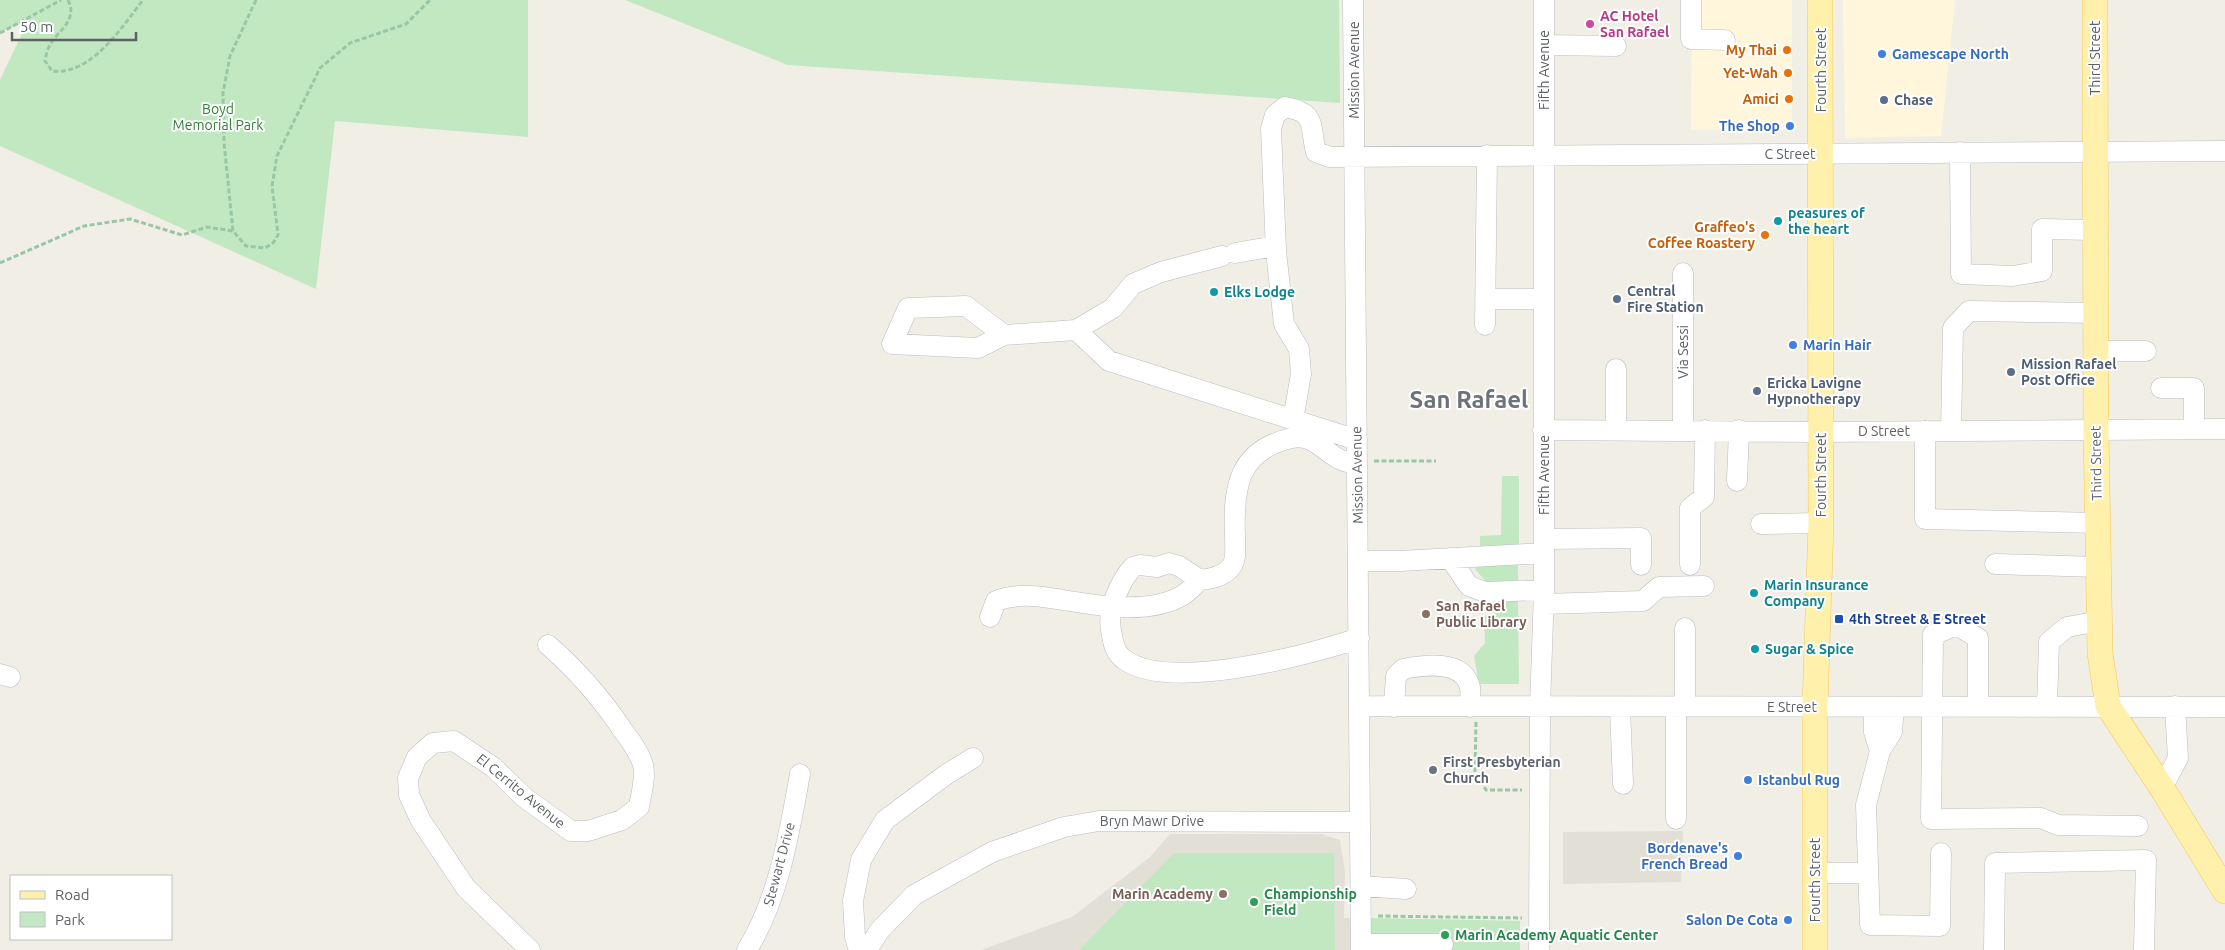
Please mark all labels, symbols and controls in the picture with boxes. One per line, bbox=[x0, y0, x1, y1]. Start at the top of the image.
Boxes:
place label: AC Hotel San Rafael bbox=[1600, 8, 1669, 40]
scale bar bbox=[12, 10, 136, 42]
text: 50 m bbox=[20, 18, 53, 35]
marker: AC Hotel San Rafael bbox=[1584, 18, 1596, 30]
street label: Third Street bbox=[2087, 20, 2103, 95]
street label: Mission Avenue bbox=[1346, 21, 1362, 119]
street label: Fourth Street bbox=[1813, 27, 1829, 112]
street label: Fifth Avenue bbox=[1536, 30, 1552, 110]
place label: My Thai bbox=[1726, 42, 1777, 58]
marker: My Thai bbox=[1781, 44, 1793, 56]
place label: Gamescape North bbox=[1892, 46, 2009, 62]
marker: Gamescape North bbox=[1876, 48, 1888, 60]
place label: Yet-Wah bbox=[1723, 65, 1778, 81]
marker: Yet-Wah bbox=[1782, 67, 1794, 79]
place label: Amici bbox=[1742, 91, 1779, 107]
place label: Chase bbox=[1894, 92, 1933, 108]
marker: Amici bbox=[1783, 93, 1795, 105]
marker: Chase bbox=[1878, 94, 1890, 106]
park label: Boyd Memorial Park bbox=[173, 101, 263, 133]
place label: The Shop bbox=[1719, 118, 1780, 134]
marker: The Shop bbox=[1784, 120, 1796, 132]
street label: C Street bbox=[1765, 146, 1816, 162]
place label: peasures of the heart bbox=[1788, 205, 1865, 237]
marker: peasures of the heart bbox=[1772, 215, 1784, 227]
place label: Graffeo's Coffee Roastery bbox=[1648, 219, 1756, 251]
marker: Graffeo's Coffee Roastery bbox=[1759, 229, 1771, 241]
place label: Central Fire Station bbox=[1627, 283, 1704, 315]
place label: Elks Lodge bbox=[1224, 284, 1295, 300]
marker: Elks Lodge bbox=[1208, 286, 1220, 298]
marker: Central Fire Station bbox=[1611, 293, 1623, 305]
street label: Via Sessi bbox=[1675, 325, 1691, 379]
place label: Marin Hair bbox=[1803, 337, 1872, 353]
marker: Marin Hair bbox=[1787, 339, 1799, 351]
place label: Mission Rafael Post Office bbox=[2021, 356, 2117, 388]
marker: Mission Rafael Post Office bbox=[2005, 366, 2017, 378]
place label: Ericka Lavigne Hypnotherapy bbox=[1767, 375, 1862, 407]
marker: Ericka Lavigne Hypnotherapy bbox=[1751, 385, 1763, 397]
district label: San Rafael bbox=[1410, 386, 1528, 413]
street label: D Street bbox=[1858, 423, 1911, 439]
street label: Third Street bbox=[2087, 425, 2105, 501]
street label: Mission Avenue bbox=[1348, 426, 1366, 524]
street label: Fourth Street bbox=[1813, 432, 1829, 517]
street label: Fifth Avenue bbox=[1536, 435, 1552, 515]
place label: Marin Insurance Company bbox=[1764, 577, 1869, 609]
marker: Marin Insurance Company bbox=[1748, 587, 1760, 599]
place label: San Rafael Public Library bbox=[1436, 598, 1527, 630]
marker: San Rafael Public Library bbox=[1420, 608, 1432, 620]
place label: 4th Street & E Street bbox=[1849, 611, 1986, 627]
marker: 4th Street & E Street bbox=[1833, 613, 1845, 625]
place label: Sugar & Spice bbox=[1765, 641, 1854, 657]
marker: Sugar & Spice bbox=[1749, 643, 1761, 655]
street label: E Street bbox=[1767, 699, 1818, 715]
street label: El Cerrito Avenue bbox=[474, 750, 568, 832]
place label: First Presbyterian Church bbox=[1443, 754, 1561, 786]
marker: First Presbyterian Church bbox=[1427, 764, 1439, 776]
place label: Istanbul Rug bbox=[1758, 772, 1840, 788]
marker: Istanbul Rug bbox=[1742, 774, 1754, 786]
street label: Bryn Mawr Drive bbox=[1100, 813, 1204, 829]
street label: Stewart Drive bbox=[760, 821, 798, 907]
street label: Fourth Street bbox=[1807, 837, 1823, 922]
place label: Bordenave's French Bread bbox=[1641, 840, 1728, 872]
marker: Bordenave's French Bread bbox=[1732, 850, 1744, 862]
legend bbox=[10, 875, 172, 940]
text: Road bbox=[55, 886, 90, 903]
place label: Marin Academy bbox=[1112, 886, 1214, 902]
place label: Championship Field bbox=[1264, 886, 1357, 918]
marker: Marin Academy bbox=[1217, 888, 1229, 900]
marker: Championship Field bbox=[1248, 896, 1260, 908]
text: Park bbox=[55, 911, 85, 928]
place label: Salon De Cota bbox=[1686, 912, 1778, 928]
marker: Salon De Cota bbox=[1782, 914, 1794, 926]
place label: Marin Academy Aquatic Center bbox=[1455, 927, 1658, 943]
marker: Marin Academy Aquatic Center bbox=[1439, 929, 1451, 941]

